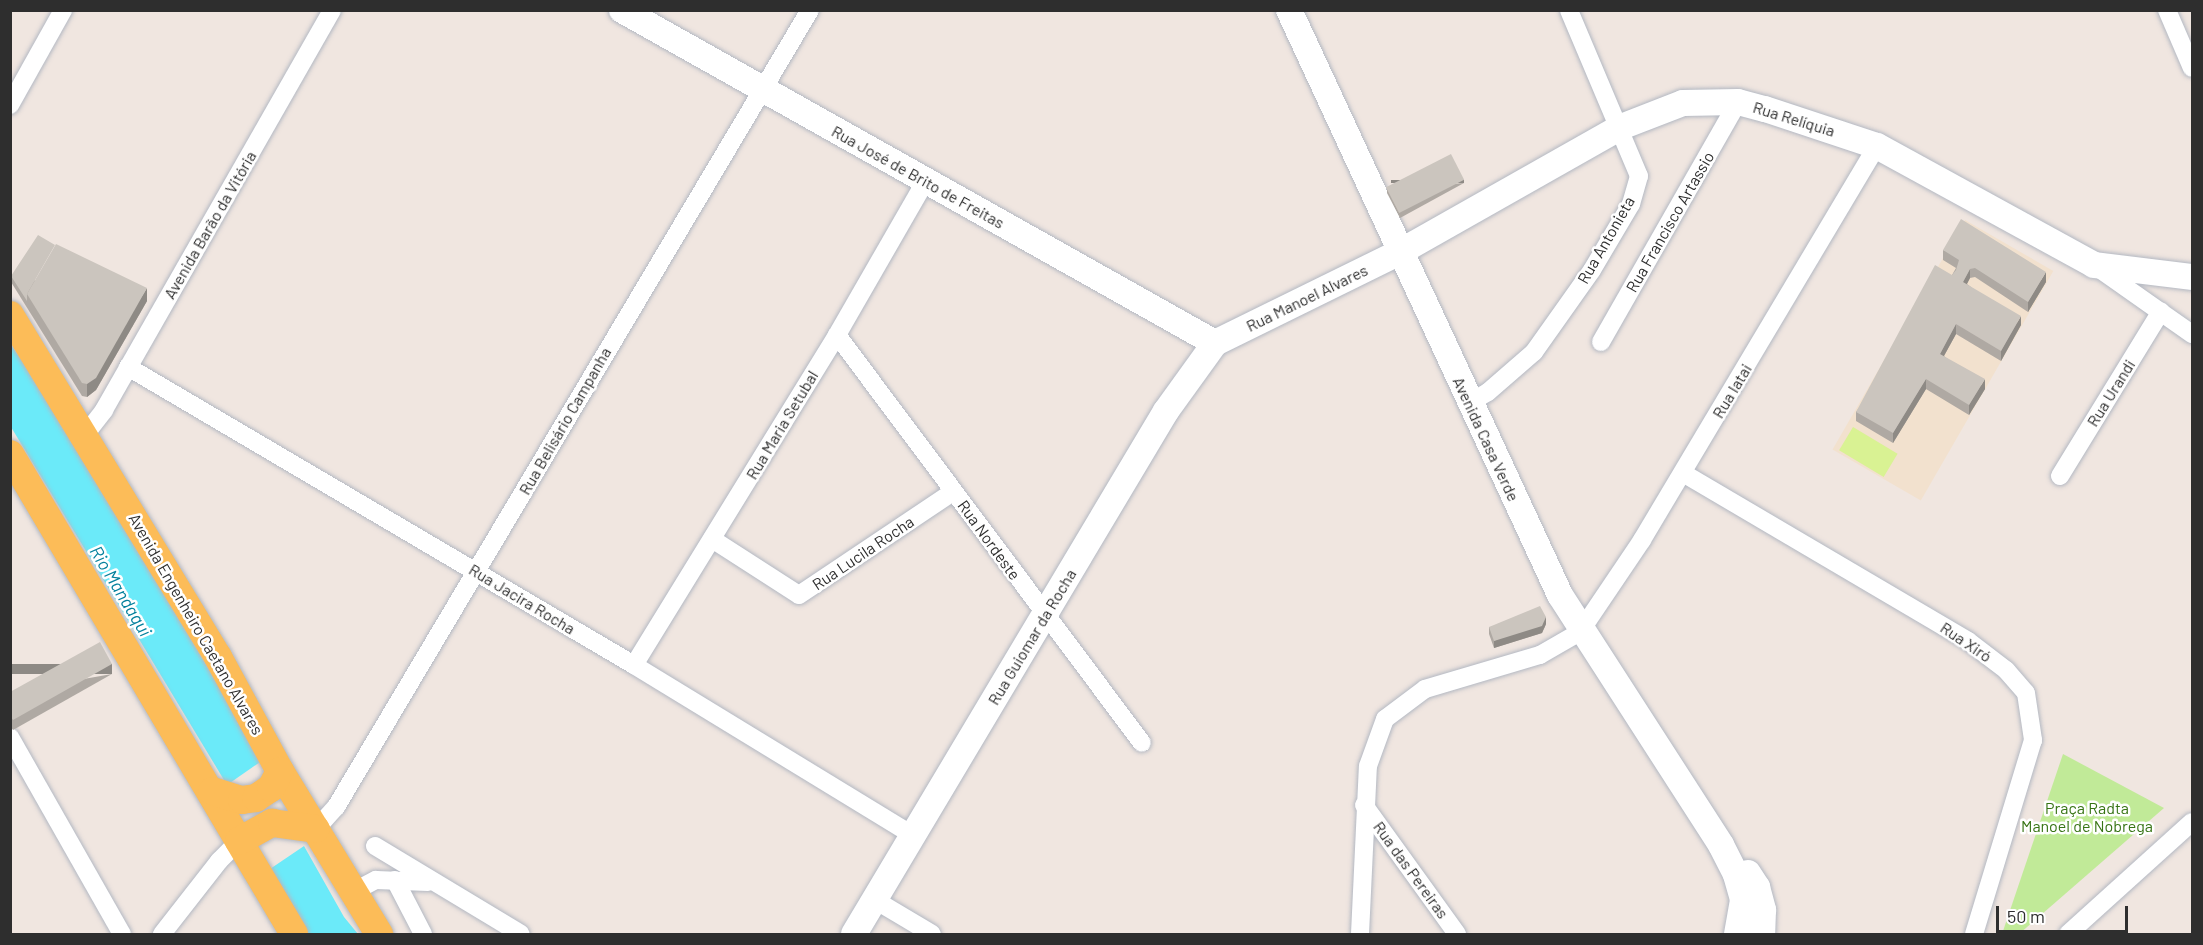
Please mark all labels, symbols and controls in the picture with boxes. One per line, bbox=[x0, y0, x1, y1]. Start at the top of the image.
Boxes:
street label: Rua Relíquia bbox=[1751, 97, 1837, 141]
street label: Rua José de Brito de Freitas bbox=[828, 121, 1008, 233]
street label: Avenida Barão da Vitória bbox=[160, 148, 260, 302]
street label: Rua Francisco Artassio bbox=[1622, 148, 1718, 296]
street label: Rua Antonieta bbox=[1573, 193, 1639, 287]
street label: Rua Manoel Alvares bbox=[1243, 260, 1371, 336]
street label: Rua Belisário Campanha bbox=[515, 344, 615, 498]
street label: Rua Urandi bbox=[2083, 356, 2139, 430]
street label: Rua Iatai bbox=[1708, 360, 1756, 422]
street label: Rua Maria Setubal bbox=[742, 367, 822, 483]
street label: Avenida Casa Verde bbox=[1449, 374, 1523, 504]
street label: Rua Nordeste bbox=[954, 496, 1024, 584]
street label: Avenida Engenheiro Caetano Alvares bbox=[125, 510, 267, 738]
street label: Rua Lucila Rocha bbox=[809, 512, 917, 594]
water label: Rio Mandaqui bbox=[85, 542, 157, 640]
street label: Rua Jacira Rocha bbox=[465, 560, 579, 638]
street label: Rua Guiomar da Rocha bbox=[984, 566, 1080, 708]
street label: Rua Xiró bbox=[1937, 618, 1995, 666]
park label: Praça Radta Manoel de Nobrega bbox=[2021, 798, 2153, 836]
street label: Rua das Pereiras bbox=[1369, 818, 1453, 922]
scale bar bbox=[1999, 894, 2131, 932]
text: 50 m bbox=[2007, 905, 2045, 927]

